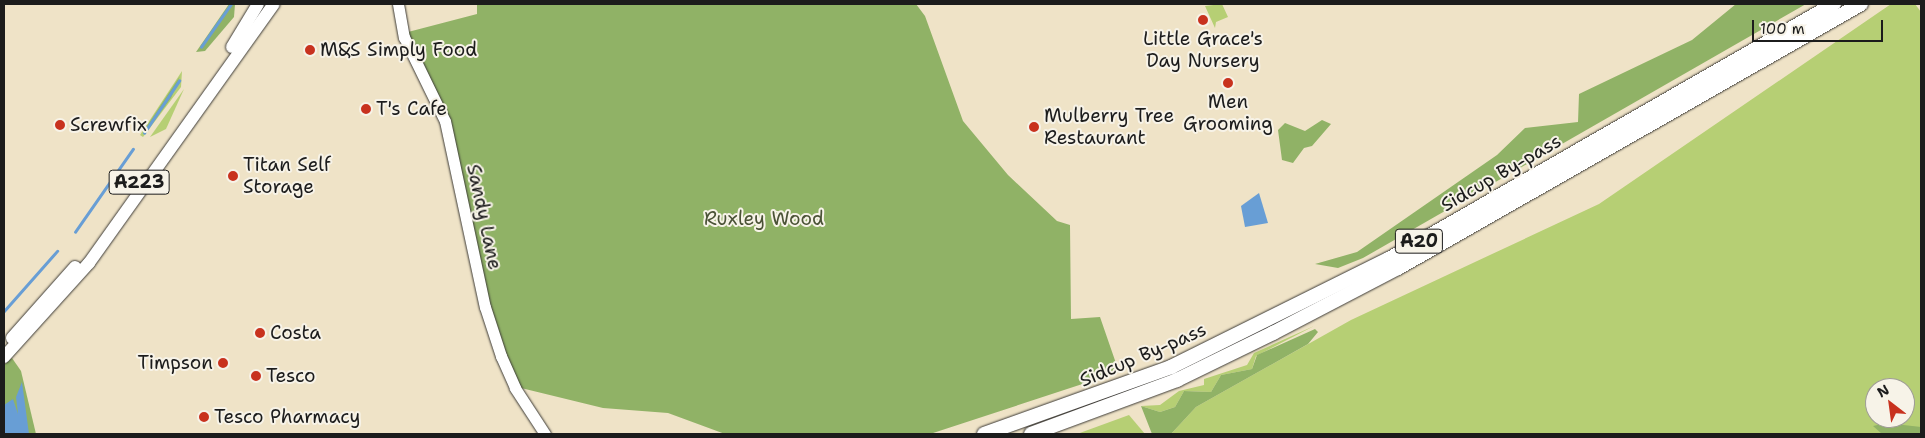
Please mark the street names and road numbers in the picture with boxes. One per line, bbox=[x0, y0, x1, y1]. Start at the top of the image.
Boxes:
street label: Sidcup By-pass bbox=[1437, 129, 1565, 217]
street label: Sandy Lane bbox=[462, 162, 506, 272]
road number: A223 bbox=[108, 166, 170, 198]
road number: A20 bbox=[1394, 226, 1444, 256]
street label: Sidcup By-pass bbox=[1076, 318, 1210, 392]

